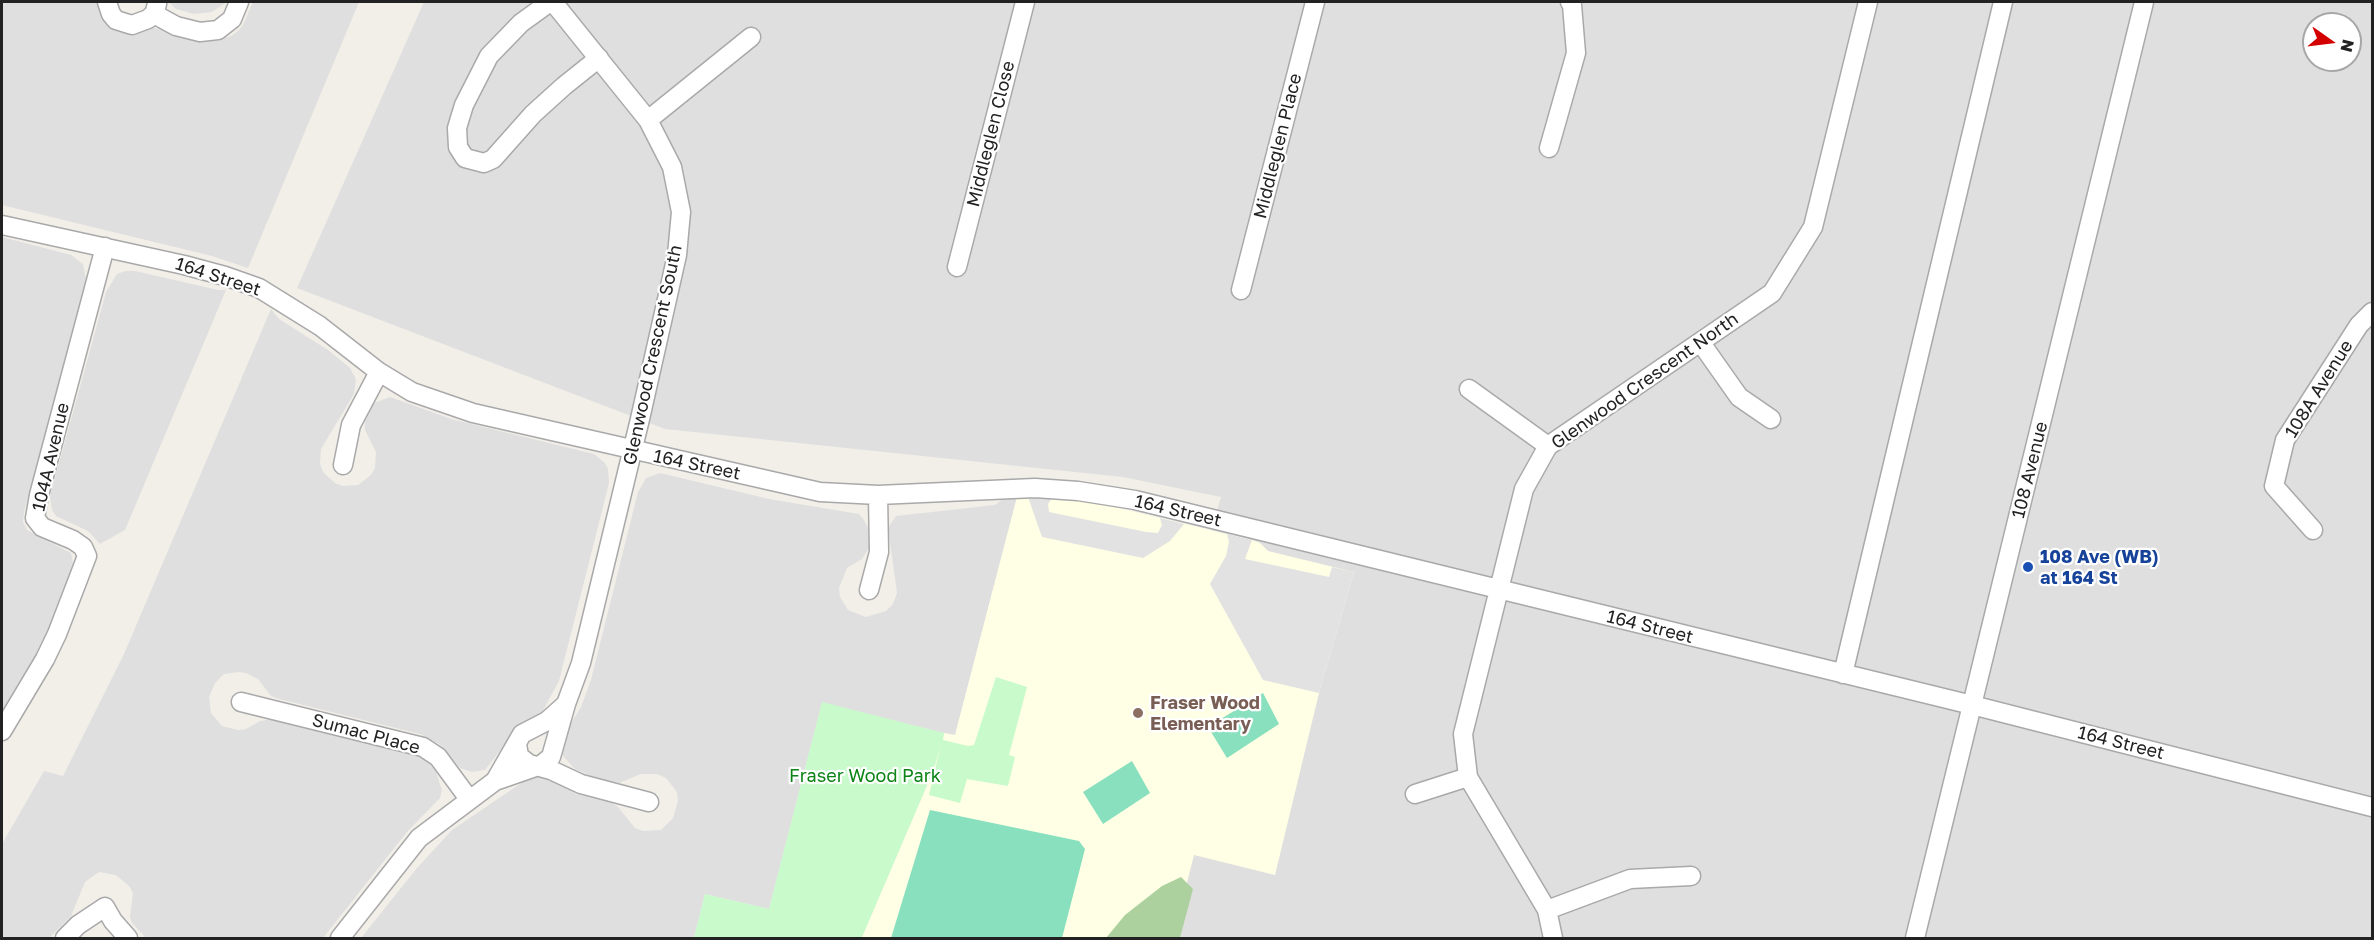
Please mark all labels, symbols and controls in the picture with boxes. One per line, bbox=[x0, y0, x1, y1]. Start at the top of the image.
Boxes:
north arrow bbox=[2302, 12, 2362, 72]
text: N bbox=[2336, 38, 2359, 54]
street label: Middleglen Close bbox=[962, 59, 1020, 209]
street label: Middleglen Place bbox=[1249, 71, 1307, 221]
street label: Glenwood Crescent South bbox=[619, 243, 687, 467]
street label: 164 Street bbox=[173, 253, 263, 301]
street label: Glenwood Crescent North bbox=[1547, 308, 1743, 454]
street label: 108A Avenue bbox=[2280, 336, 2358, 442]
street label: 104A Avenue bbox=[28, 401, 74, 513]
street label: 108 Avenue bbox=[2008, 419, 2052, 521]
street label: 164 Street bbox=[652, 445, 742, 485]
street label: 164 Street bbox=[1133, 491, 1223, 531]
place label: 108 Ave (WB) at 164 St bbox=[2040, 546, 2159, 588]
marker: 108 Ave (WB) at 164 St bbox=[2021, 560, 2035, 574]
street label: 164 Street bbox=[1605, 606, 1695, 648]
place label: Fraser Wood Elementary bbox=[1150, 692, 1260, 734]
marker: Fraser Wood Elementary bbox=[1131, 706, 1145, 720]
street label: Sumac Place bbox=[310, 709, 422, 759]
street label: 164 Street bbox=[2076, 722, 2166, 764]
park label: Fraser Wood Park bbox=[789, 765, 941, 787]

